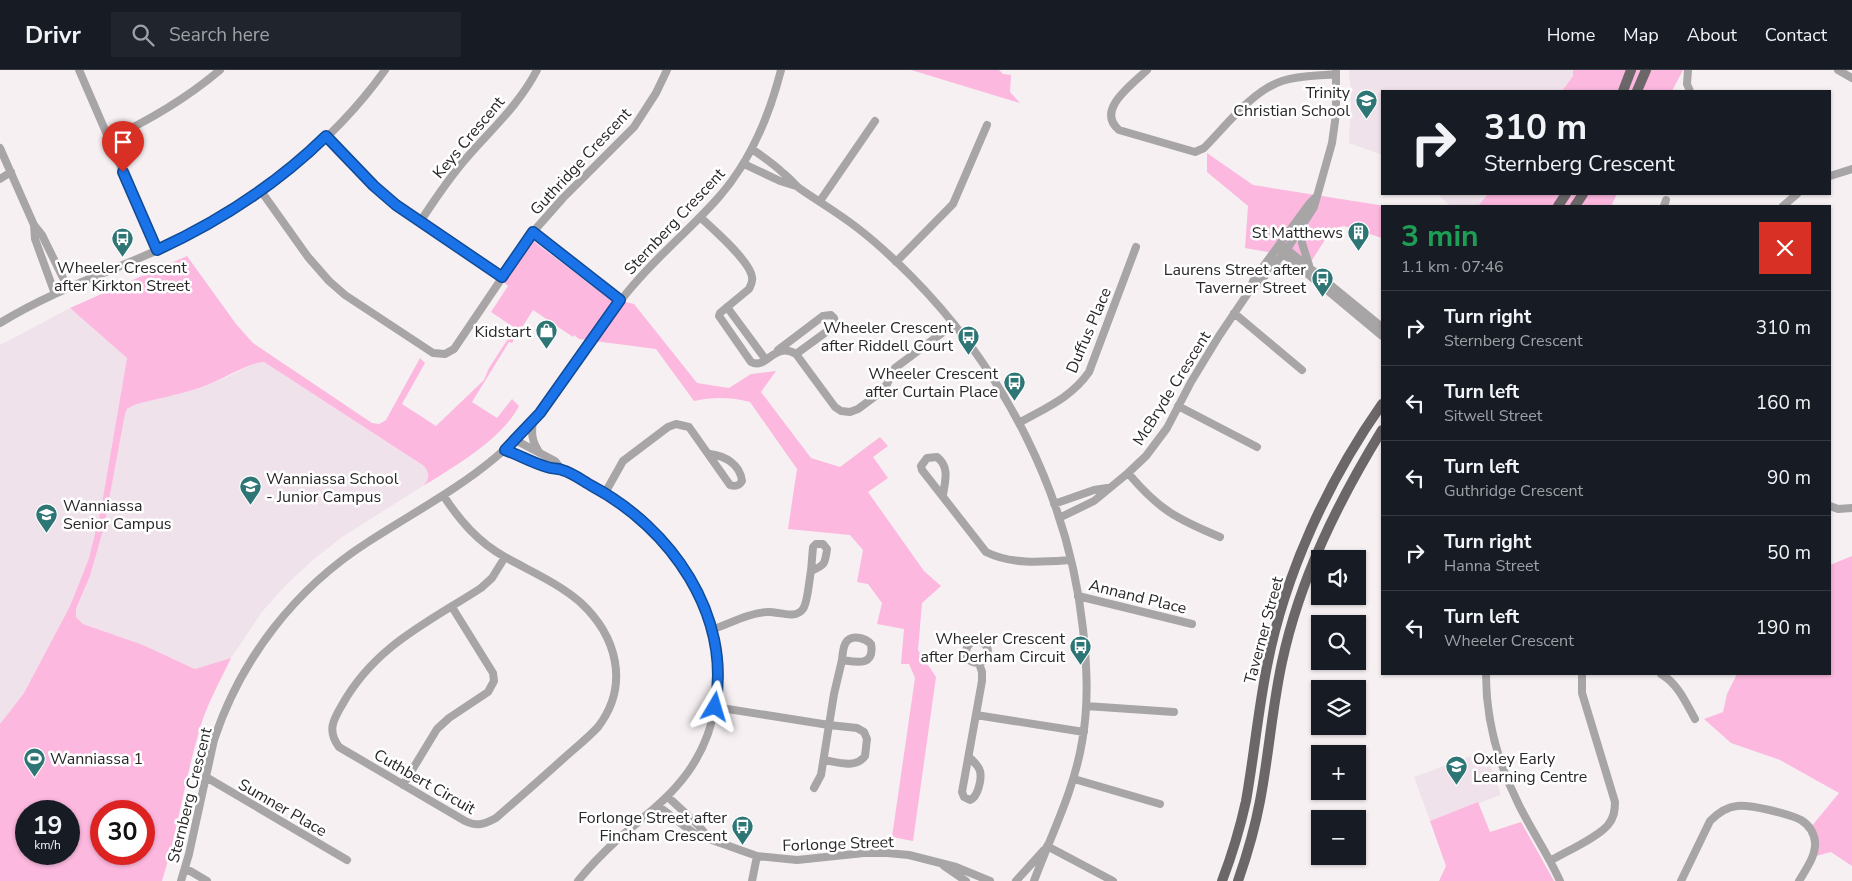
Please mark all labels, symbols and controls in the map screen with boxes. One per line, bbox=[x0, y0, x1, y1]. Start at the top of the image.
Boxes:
search box bbox=[111, 12, 461, 57]
text: Drivr bbox=[25, 19, 81, 51]
icon: search bbox=[129, 21, 157, 49]
text: Search here bbox=[169, 22, 270, 48]
text: Home bbox=[1547, 23, 1595, 47]
text: Map bbox=[1623, 23, 1659, 47]
text: About bbox=[1687, 23, 1737, 47]
text: Contact bbox=[1765, 23, 1827, 47]
place label: Trinity Christian School bbox=[1233, 82, 1351, 122]
school or university icon: Trinity Christian School bbox=[1354, 89, 1378, 120]
street label: Keys Crescent bbox=[428, 92, 510, 183]
street label: Guthridge Crescent bbox=[525, 103, 636, 220]
text: 310 m bbox=[1484, 104, 1587, 151]
icon: right bbox=[1401, 110, 1466, 175]
pin bbox=[102, 121, 144, 172]
icon: arrive bbox=[109, 128, 137, 156]
text: Sternberg Crescent bbox=[1484, 149, 1675, 179]
street label: Sternberg Crescent bbox=[619, 163, 730, 280]
text: 3 min bbox=[1401, 216, 1479, 257]
building icon: St Matthews bbox=[1347, 220, 1371, 251]
place label: St Matthews bbox=[1252, 222, 1343, 244]
button: close bbox=[1759, 222, 1811, 274]
bus stop icon: Wheeler Crescent after Kirkton Street bbox=[110, 226, 134, 257]
text: 1.1 km · 07:46 bbox=[1401, 256, 1504, 278]
place label: Wheeler Crescent after Kirkton Street bbox=[54, 257, 190, 297]
place label: Laurens Street after Taverner Street bbox=[1164, 259, 1306, 299]
bus stop icon: Laurens Street after Taverner Street bbox=[1310, 266, 1334, 297]
street label: Duffus Place bbox=[1061, 284, 1117, 377]
text: Turn right bbox=[1444, 304, 1531, 330]
icon: right bbox=[1401, 314, 1429, 342]
text: 310 m bbox=[1756, 315, 1811, 341]
place label: Wheeler Crescent after Riddell Court bbox=[821, 317, 953, 357]
shop icon: Kidstart bbox=[535, 319, 559, 350]
place label: Kidstart bbox=[475, 321, 531, 343]
bus stop icon: Wheeler Crescent after Riddell Court bbox=[957, 324, 981, 355]
street label: McBryde Crescent bbox=[1128, 327, 1216, 450]
text: Sternberg Crescent bbox=[1444, 330, 1583, 352]
place label: Wheeler Crescent after Curtain Place bbox=[865, 363, 998, 403]
bus stop icon: Wheeler Crescent after Curtain Place bbox=[1002, 370, 1026, 401]
text: Turn left bbox=[1444, 379, 1519, 405]
icon: left bbox=[1401, 389, 1429, 417]
text: 160 m bbox=[1756, 390, 1811, 416]
text: Sitwell Street bbox=[1444, 405, 1542, 427]
text: Turn left bbox=[1444, 454, 1519, 480]
icon: left bbox=[1401, 464, 1429, 492]
text: 90 m bbox=[1767, 465, 1811, 491]
place label: Wanniassa School - Junior Campus bbox=[266, 468, 399, 508]
school or university icon: Wanniassa School - Junior Campus bbox=[238, 475, 262, 506]
text: Guthridge Crescent bbox=[1444, 480, 1583, 502]
place label: Wanniassa Senior Campus bbox=[63, 495, 172, 535]
school or university icon: Wanniassa Senior Campus bbox=[35, 502, 59, 533]
text: Turn right bbox=[1444, 529, 1531, 555]
icon: right bbox=[1401, 539, 1429, 567]
text: 50 m bbox=[1767, 540, 1811, 566]
map controls bbox=[1311, 550, 1366, 865]
button: sound bbox=[1311, 550, 1366, 605]
text: Hanna Street bbox=[1444, 555, 1539, 577]
street label: Annand Place bbox=[1087, 574, 1189, 620]
street label: Taverner Street bbox=[1239, 574, 1289, 686]
text: Turn left bbox=[1444, 604, 1519, 630]
icon: left bbox=[1401, 614, 1429, 642]
button: search bbox=[1311, 615, 1366, 670]
text: 190 m bbox=[1756, 615, 1811, 641]
place label: Wheeler Crescent after Derham Circuit bbox=[920, 628, 1065, 668]
text: Wheeler Crescent bbox=[1444, 630, 1574, 652]
bus stop icon: Wheeler Crescent after Derham Circuit bbox=[1069, 635, 1093, 666]
position arrow bbox=[688, 680, 740, 732]
button: layers bbox=[1311, 680, 1366, 735]
street label: Sternberg Crescent bbox=[163, 725, 218, 865]
street label: Cuthbert Circuit bbox=[370, 744, 480, 820]
button: + bbox=[1311, 745, 1366, 800]
sports icon: Wanniassa 1 bbox=[22, 746, 46, 777]
place label: Wanniassa 1 bbox=[50, 748, 143, 770]
place label: Oxley Early Learning Centre bbox=[1473, 748, 1587, 788]
school or university icon: Oxley Early Learning Centre bbox=[1445, 755, 1469, 786]
street label: Sumner Place bbox=[234, 774, 331, 842]
speed limit sign: 30 bbox=[90, 800, 155, 865]
place label: Forlonge Street after Fincham Crescent bbox=[578, 807, 727, 847]
text: 19 bbox=[32, 809, 63, 843]
button: − bbox=[1311, 810, 1366, 865]
bus stop icon: Forlonge Street after Fincham Crescent bbox=[731, 814, 755, 845]
street label: Forlonge Street bbox=[782, 831, 894, 857]
text: km/h bbox=[34, 837, 61, 853]

